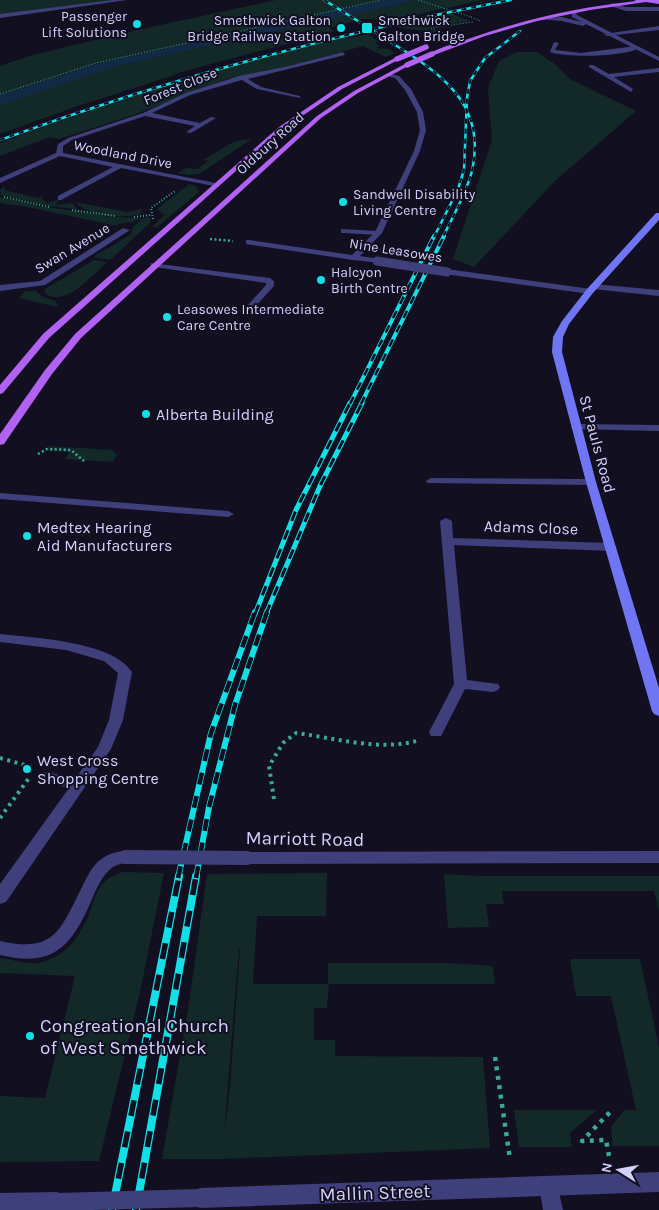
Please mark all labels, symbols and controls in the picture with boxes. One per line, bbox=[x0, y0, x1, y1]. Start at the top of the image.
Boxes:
place label: Passenger Lift Solutions bbox=[41, 8, 128, 41]
place label: Smethwick Galton Bridge Railway Station bbox=[187, 12, 331, 45]
place label: Smethwick Galton Bridge bbox=[378, 12, 465, 45]
marker: Passenger Lift Solutions bbox=[131, 18, 143, 30]
marker: Smethwick Galton Bridge bbox=[360, 21, 374, 35]
marker: Smethwick Galton Bridge Railway Station bbox=[335, 22, 347, 34]
street label: Forest Close bbox=[141, 64, 219, 109]
street label: Oldbury Road bbox=[233, 109, 308, 178]
street label: Woodland Drive bbox=[72, 137, 174, 172]
place label: Sandwell Disability Living Centre bbox=[353, 186, 476, 219]
marker: Sandwell Disability Living Centre bbox=[337, 196, 349, 208]
street label: Swan Avenue bbox=[32, 219, 113, 277]
street label: Nine Leasowes bbox=[348, 235, 444, 266]
place label: Halcyon Birth Centre bbox=[331, 264, 408, 297]
marker: Halcyon Birth Centre bbox=[315, 274, 327, 286]
place label: Leasowes Intermediate Care Centre bbox=[177, 301, 324, 334]
marker: Leasowes Intermediate Care Centre bbox=[161, 311, 173, 323]
street label: St Pauls Road bbox=[575, 393, 620, 495]
place label: Alberta Building bbox=[156, 405, 274, 424]
marker: Alberta Building bbox=[140, 408, 152, 420]
street label: Adams Close bbox=[484, 516, 578, 539]
place label: Medtex Hearing Aid Manufacturers bbox=[37, 518, 172, 555]
marker: Medtex Hearing Aid Manufacturers bbox=[21, 530, 33, 542]
place label: West Cross Shopping Centre bbox=[37, 751, 159, 788]
marker: West Cross Shopping Centre bbox=[21, 763, 33, 775]
street label: Marriott Road bbox=[245, 827, 365, 851]
place label: Congreational Church of West Smethwick bbox=[40, 1015, 229, 1059]
marker: Congreational Church of West Smethwick bbox=[24, 1030, 36, 1042]
north arrow bbox=[594, 1145, 644, 1195]
text: N bbox=[597, 1161, 616, 1174]
street label: Mallin Street bbox=[319, 1180, 431, 1206]

